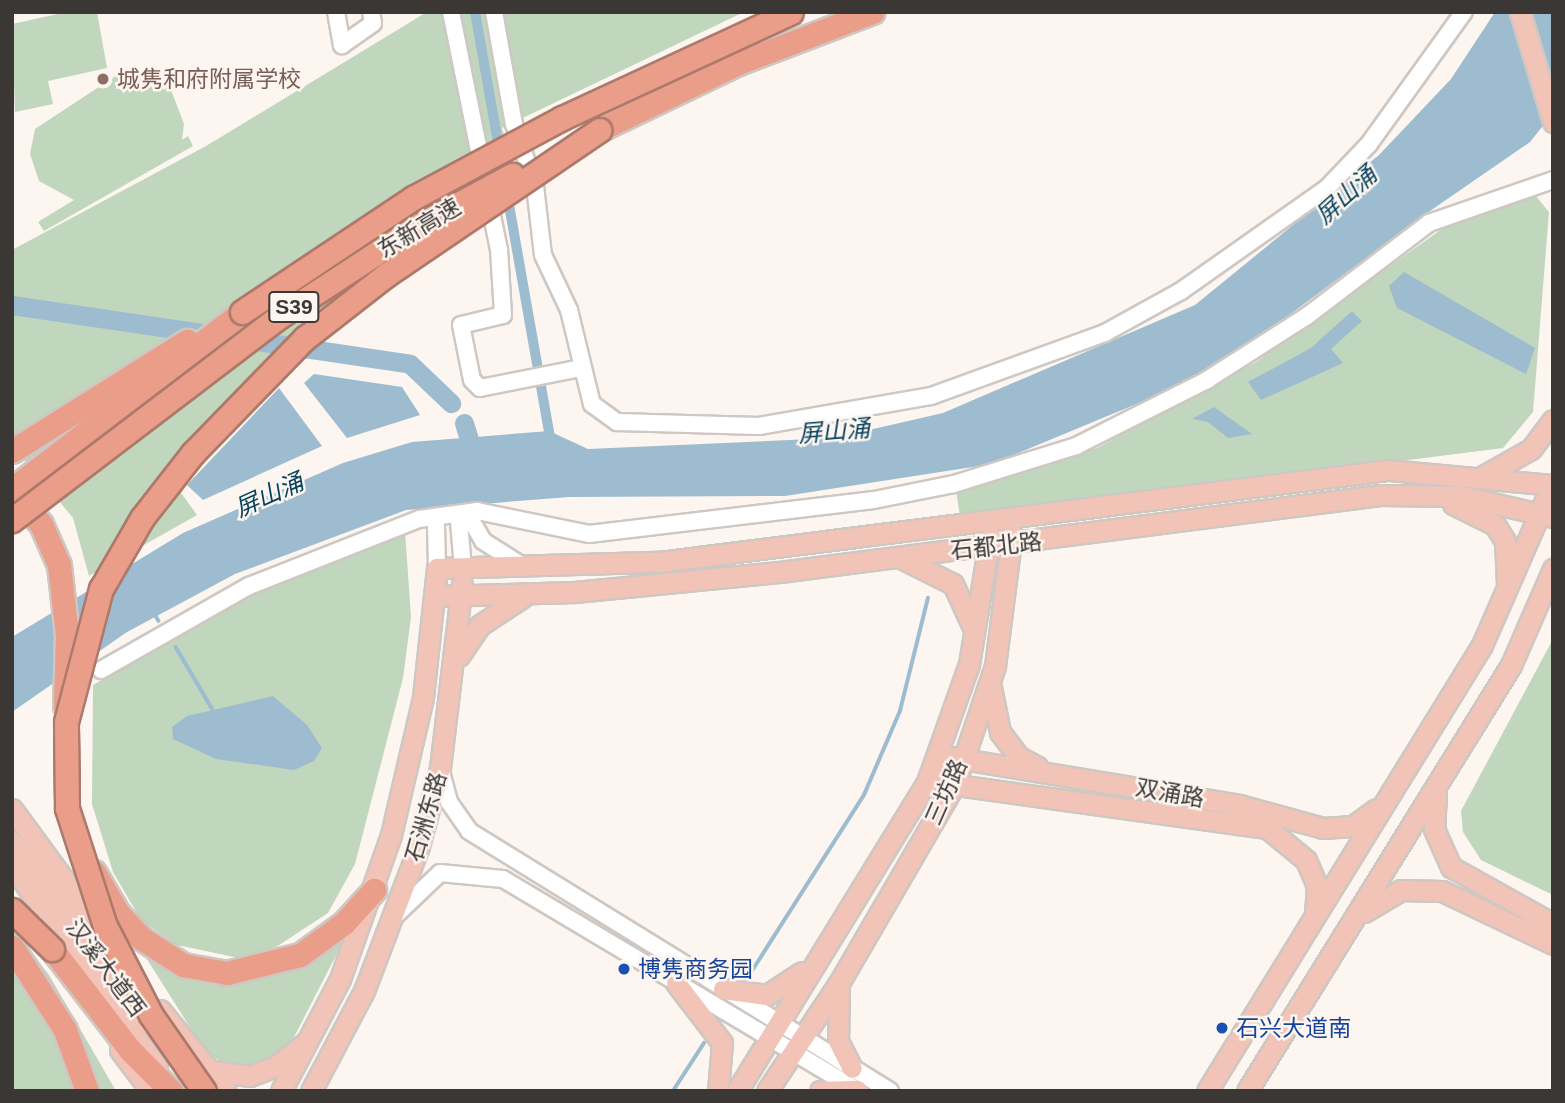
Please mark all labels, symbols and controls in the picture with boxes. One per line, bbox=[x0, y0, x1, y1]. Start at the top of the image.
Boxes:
place label: 城隽和府附属学校 bbox=[117, 65, 301, 93]
marker: 城隽和府附属学校 bbox=[95, 71, 111, 87]
water label: 屏山涌 bbox=[1310, 160, 1382, 230]
street label: 东新高速 bbox=[372, 192, 466, 264]
road number: S39 bbox=[268, 290, 320, 324]
water label: 屏山涌 bbox=[797, 414, 871, 448]
water label: 屏山涌 bbox=[230, 467, 308, 523]
street label: 石都北路 bbox=[949, 527, 1043, 565]
street label: 三坊路 bbox=[919, 755, 973, 829]
street label: 石洲东路 bbox=[400, 769, 452, 865]
street label: 双涌路 bbox=[1134, 773, 1206, 813]
street label: 汉溪大道西 bbox=[60, 914, 152, 1022]
place label: 博隽商务园 bbox=[638, 955, 753, 983]
marker: 博隽商务园 bbox=[616, 961, 632, 977]
place label: 石兴大道南 bbox=[1236, 1014, 1351, 1042]
marker: 石兴大道南 bbox=[1214, 1020, 1230, 1036]

